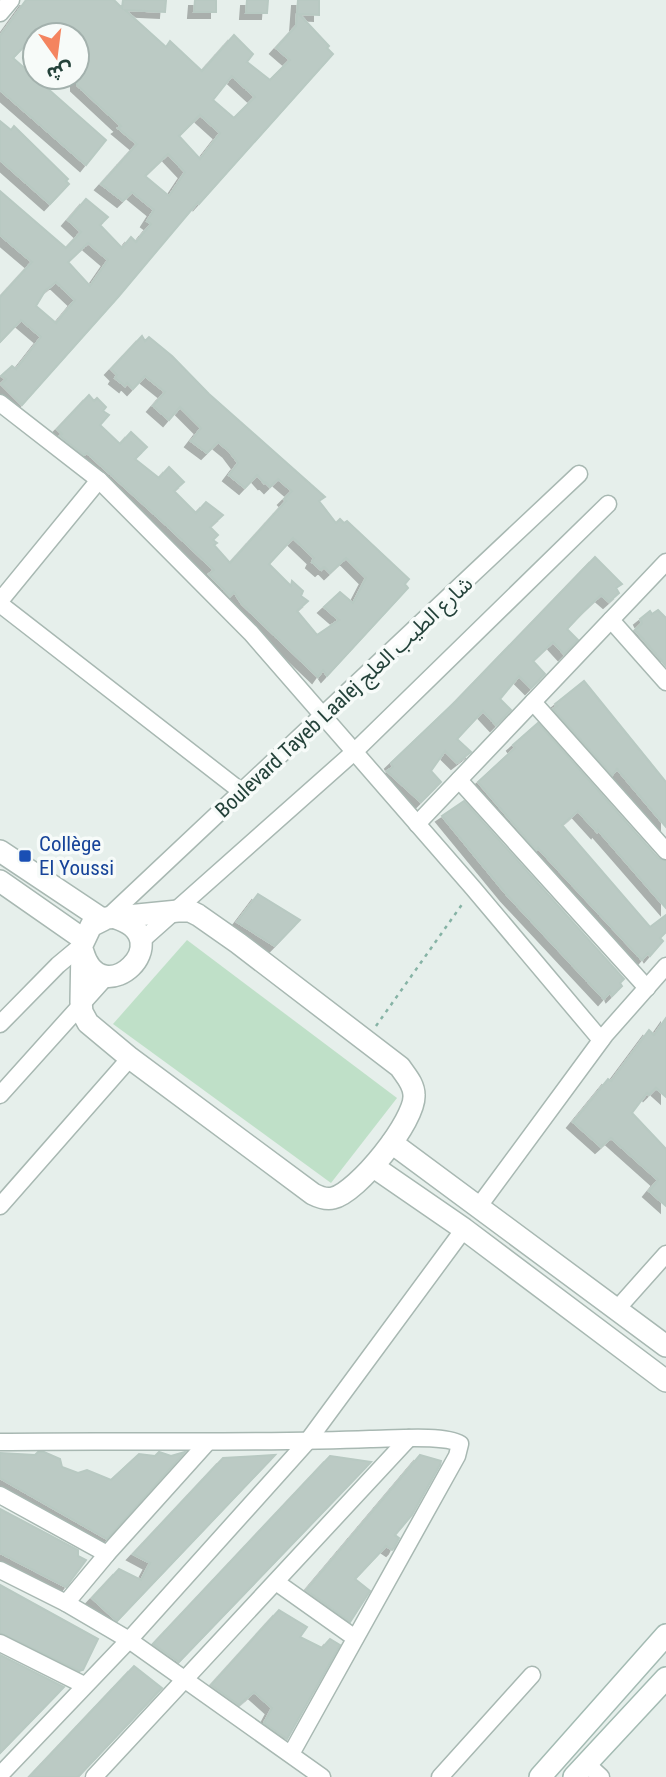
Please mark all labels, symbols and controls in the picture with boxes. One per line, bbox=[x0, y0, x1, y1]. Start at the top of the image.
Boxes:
north arrow bbox=[21, 21, 91, 91]
text: ش bbox=[45, 58, 75, 86]
street label: Boulevard Tayeb Laalej شارع الطيب العلج bbox=[211, 572, 479, 825]
place label: Collège El Youssi bbox=[39, 832, 114, 880]
marker: Collège El Youssi bbox=[17, 848, 33, 864]

